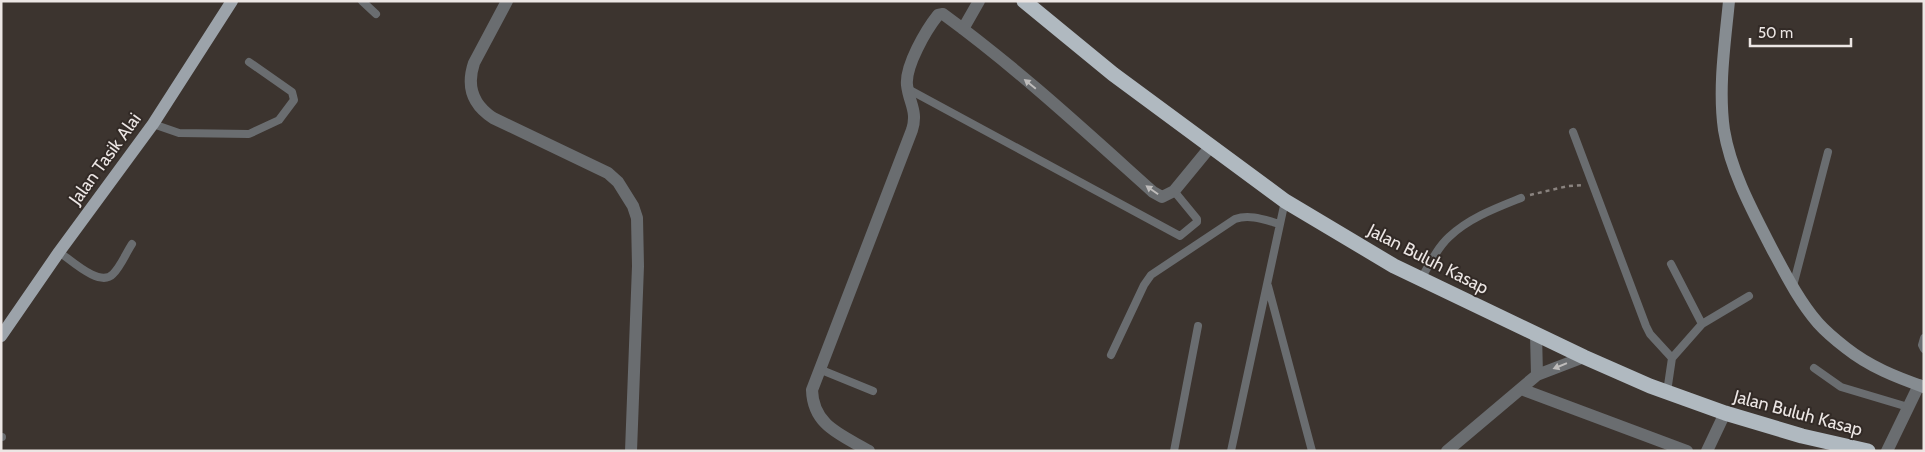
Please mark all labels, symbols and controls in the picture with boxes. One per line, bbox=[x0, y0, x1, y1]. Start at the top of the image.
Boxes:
scale bar bbox=[1750, 15, 1851, 47]
text: 50 m bbox=[1758, 24, 1793, 42]
one-way arrow bbox=[1023, 78, 1036, 89]
street label: Jalan Tasik Alai bbox=[64, 109, 146, 210]
one-way arrow bbox=[1145, 185, 1159, 195]
street label: Jalan Buluh Kasap bbox=[1363, 219, 1492, 299]
one-way arrow bbox=[1552, 362, 1567, 370]
street label: Jalan Buluh Kasap bbox=[1730, 385, 1865, 441]

